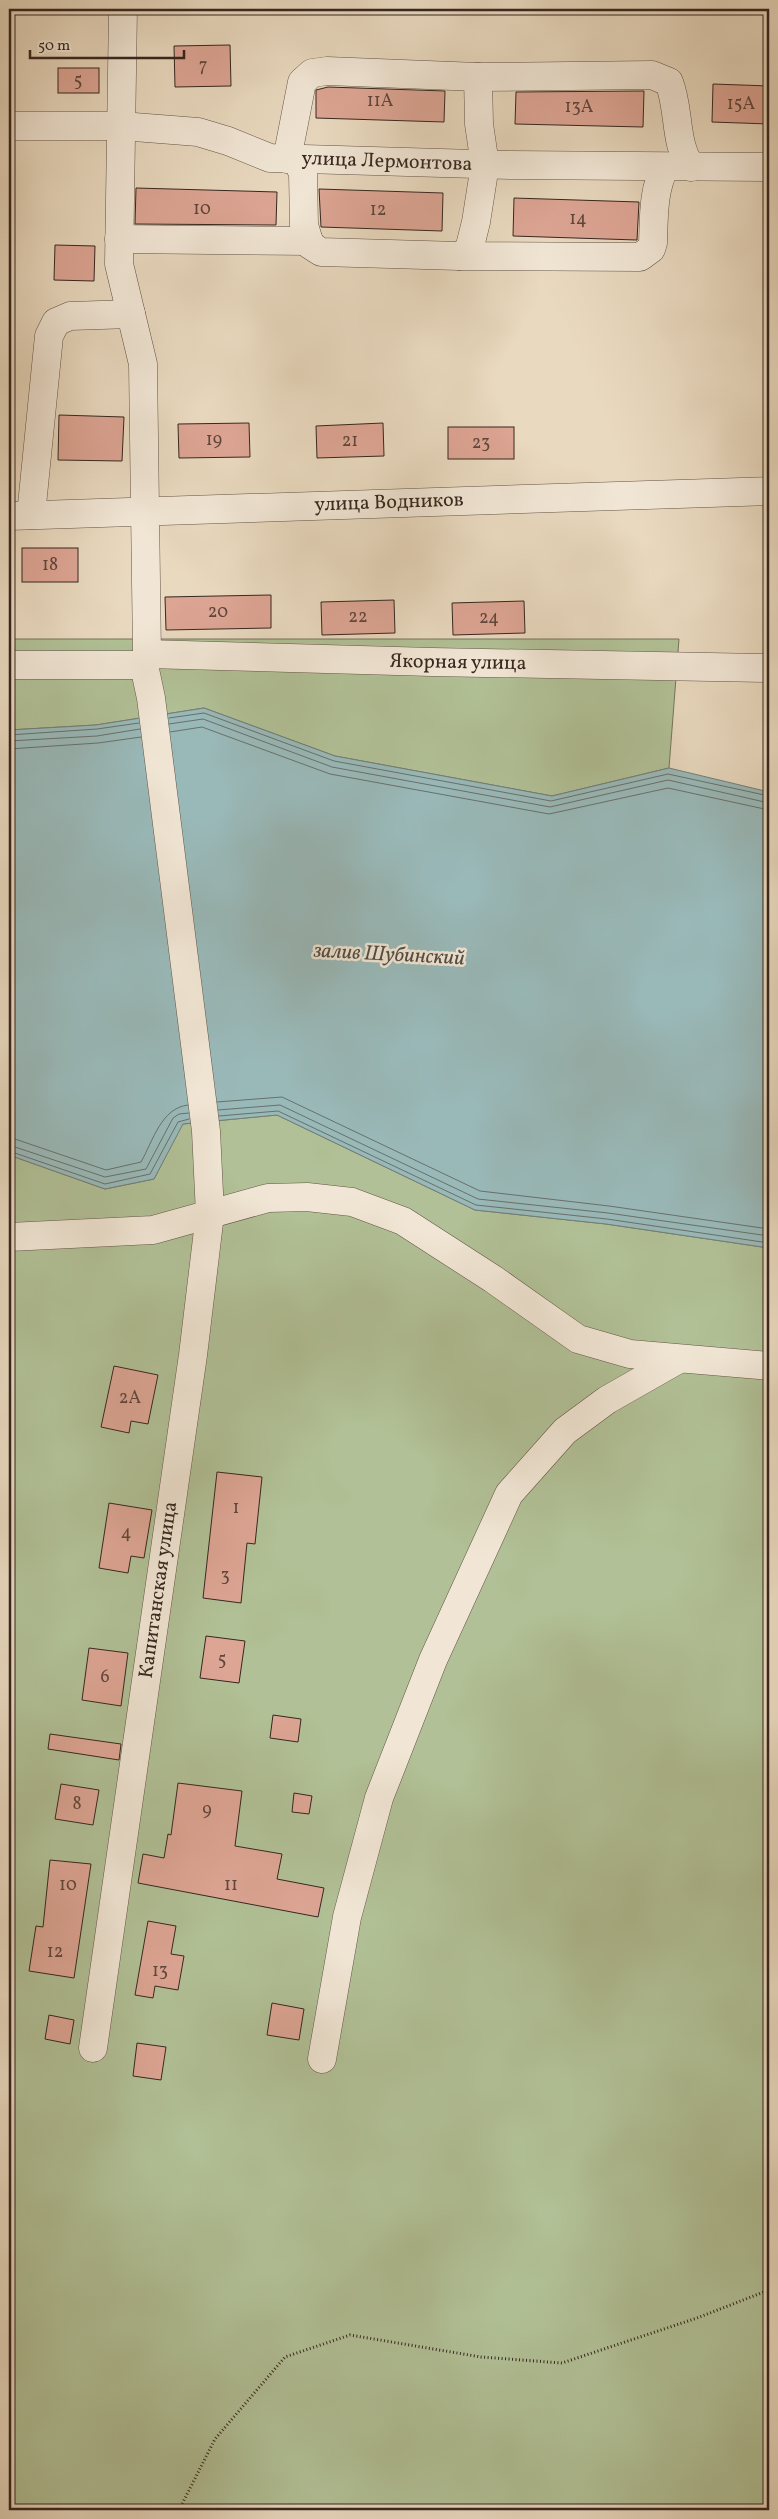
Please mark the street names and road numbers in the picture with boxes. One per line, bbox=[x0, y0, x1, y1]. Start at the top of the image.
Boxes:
street label: улица Лермонтова bbox=[301, 145, 473, 179]
street label: улица Водников bbox=[314, 486, 464, 520]
street label: Якорная улица bbox=[389, 648, 527, 678]
street label: Капитанская улица bbox=[133, 1500, 185, 1680]

